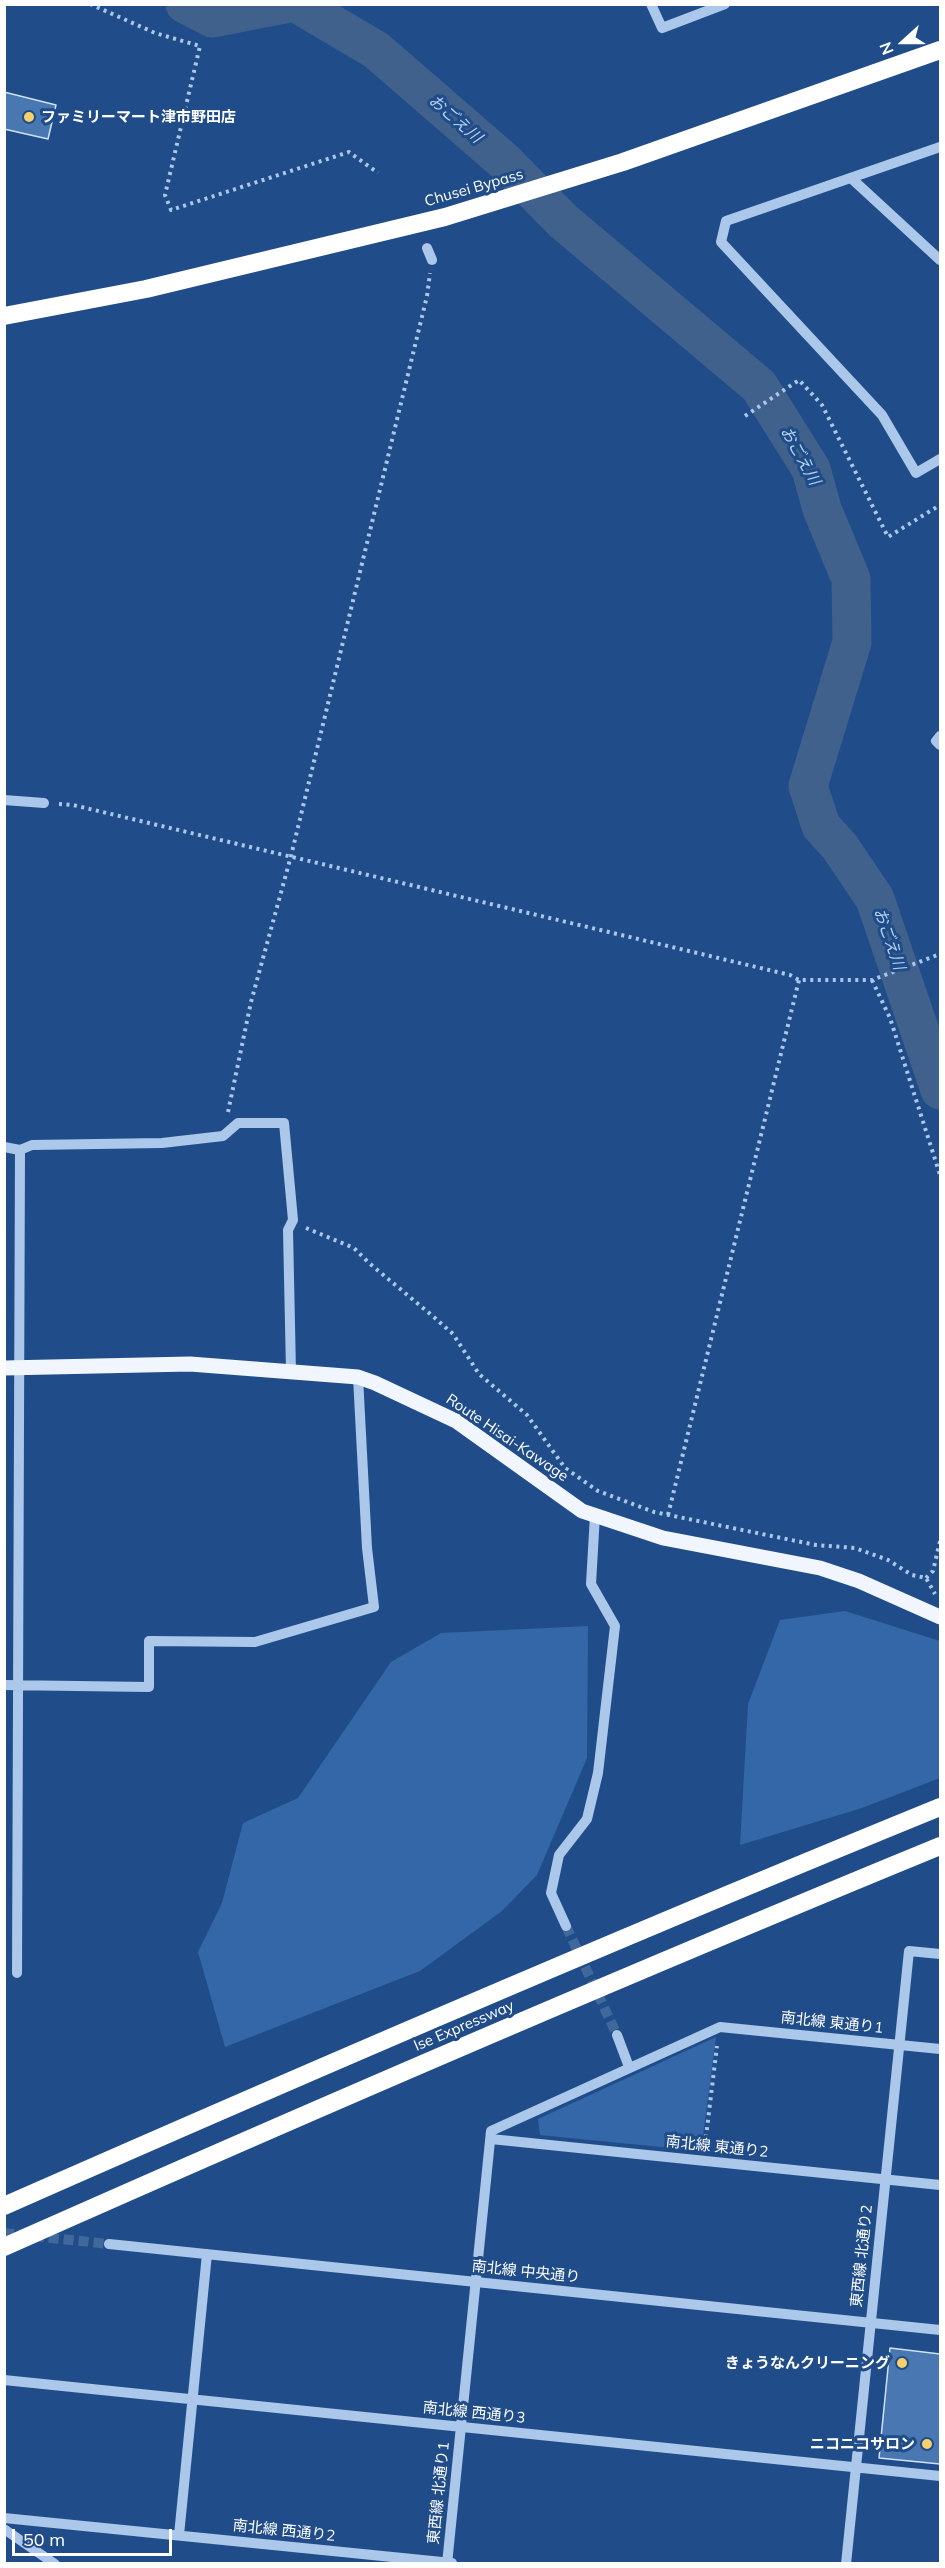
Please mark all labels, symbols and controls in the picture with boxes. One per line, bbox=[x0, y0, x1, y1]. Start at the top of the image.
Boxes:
north arrow bbox=[873, 12, 933, 72]
text: N bbox=[875, 39, 898, 58]
water label: おごえ川 bbox=[425, 91, 485, 147]
place label: ファミリーマート津市野田店 bbox=[41, 108, 236, 126]
marker: ファミリーマート津市野田店 bbox=[22, 110, 36, 124]
street label: Chusei Bypass bbox=[423, 165, 525, 211]
water label: おごえ川 bbox=[776, 423, 824, 489]
water label: おごえ川 bbox=[870, 906, 908, 972]
street label: Route Hisai-Kawage bbox=[442, 1390, 572, 1486]
street label: Ise Expressway bbox=[411, 1997, 517, 2055]
street label: 南北線 東通り1 bbox=[780, 2009, 884, 2037]
street label: 南北線 東通り2 bbox=[665, 2133, 769, 2161]
street label: 東西線 北通り2 bbox=[848, 2204, 876, 2308]
street label: 南北線 中央通り bbox=[471, 2257, 581, 2287]
place label: きょうなんクリーニング bbox=[725, 2354, 890, 2372]
marker: きょうなんクリーニング bbox=[895, 2356, 909, 2370]
street label: 南北線 西通り3 bbox=[422, 2399, 526, 2427]
place label: ニコニコサロン bbox=[810, 2435, 915, 2453]
marker: ニコニコサロン bbox=[920, 2437, 934, 2451]
street label: 東西線 北通り1 bbox=[425, 2441, 453, 2545]
scale bar bbox=[15, 2517, 176, 2555]
street label: 南北線 西通り2 bbox=[232, 2517, 336, 2545]
text: 50 m bbox=[23, 2528, 65, 2551]

